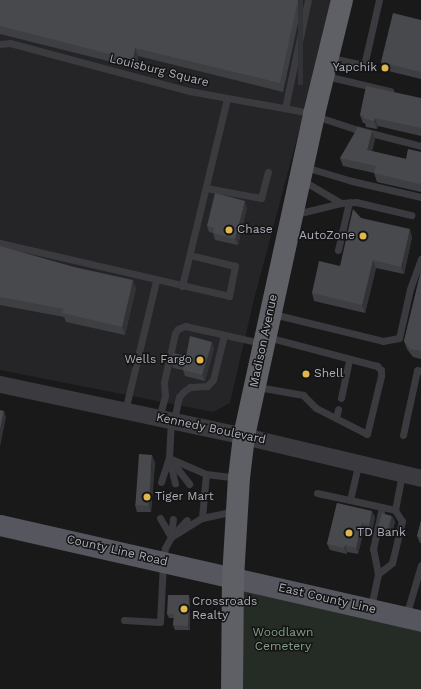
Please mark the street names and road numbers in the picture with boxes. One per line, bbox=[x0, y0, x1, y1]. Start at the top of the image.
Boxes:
street label: Louisburg Square bbox=[108, 52, 210, 90]
street label: Madison Avenue bbox=[247, 293, 281, 389]
street label: Kennedy Boulevard bbox=[155, 410, 267, 448]
street label: County Line Road bbox=[65, 532, 169, 570]
street label: East County Line bbox=[277, 581, 377, 617]

